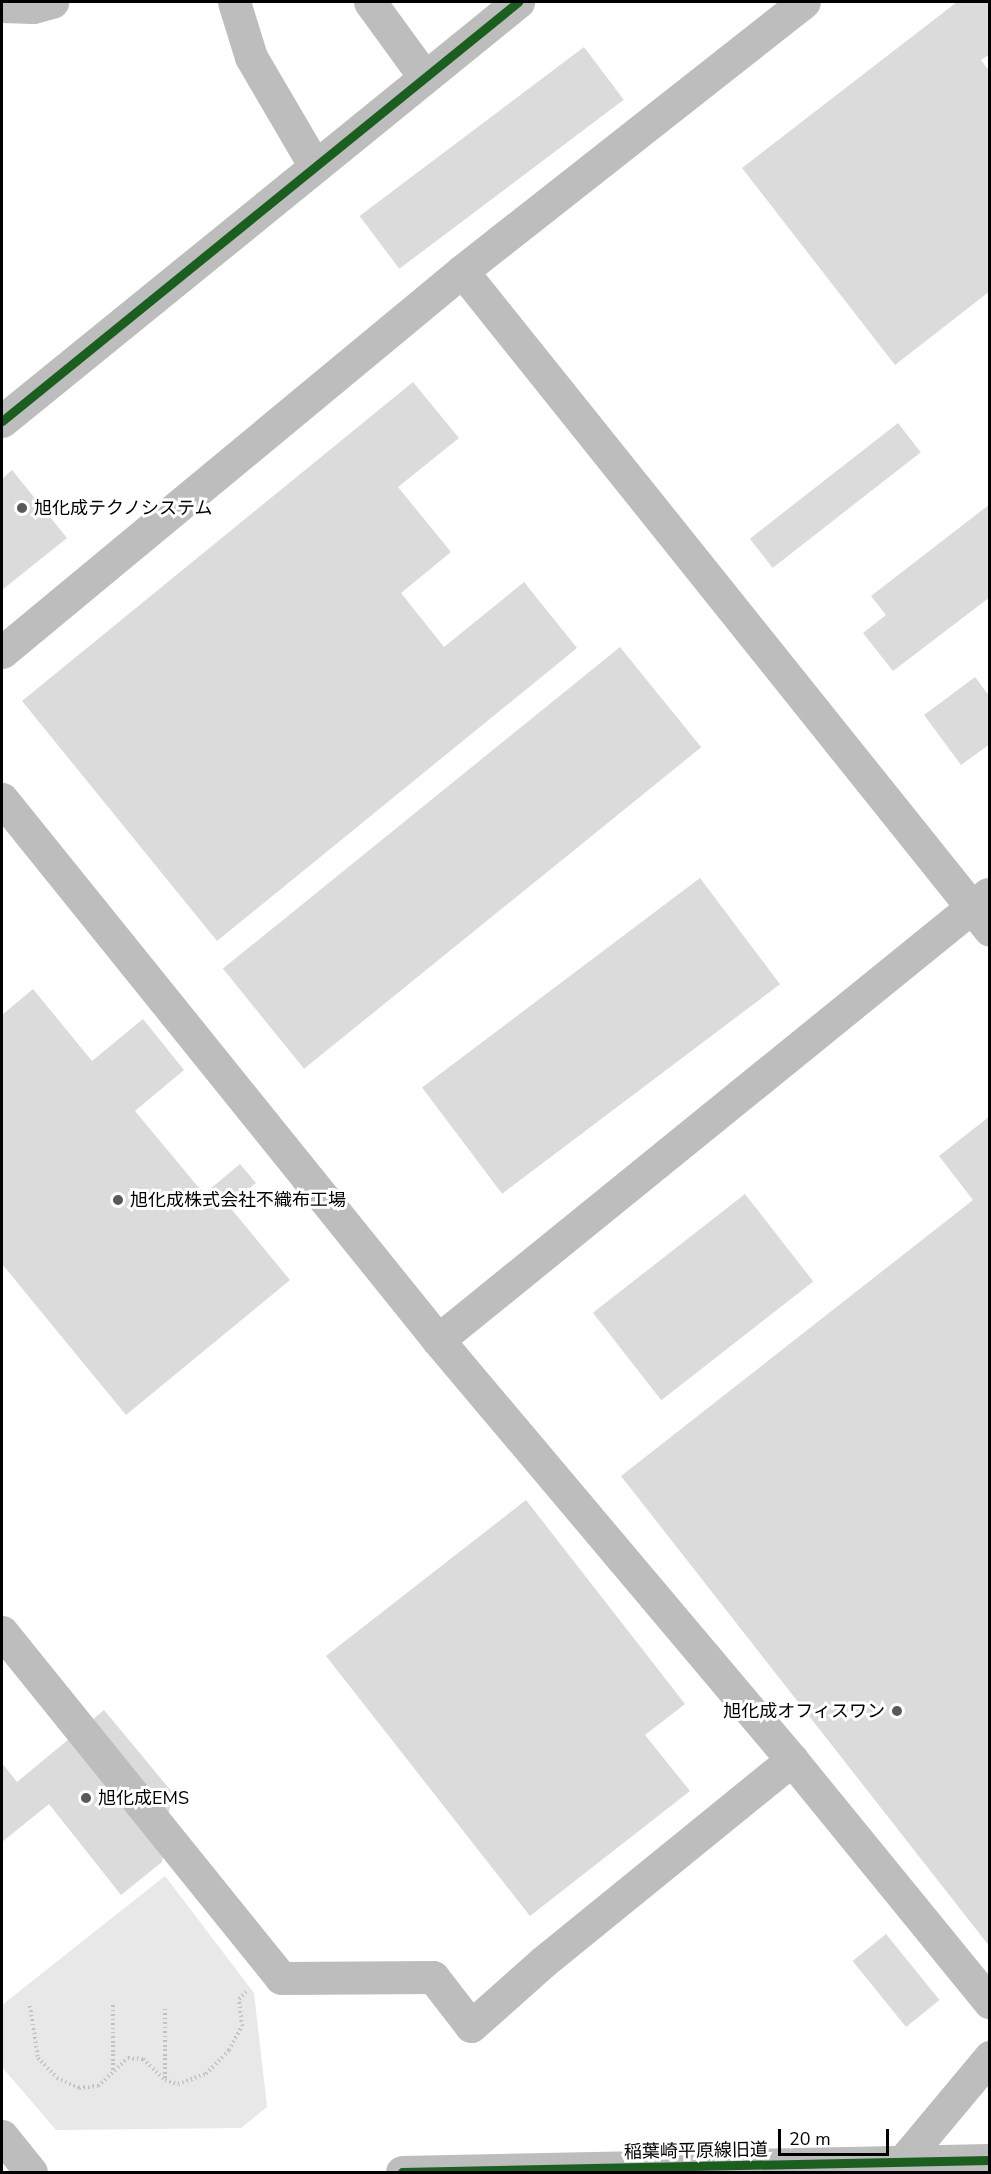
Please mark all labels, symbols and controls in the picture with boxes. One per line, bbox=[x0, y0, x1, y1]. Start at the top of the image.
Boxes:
place label: 旭化成テクノシステム bbox=[34, 497, 214, 519]
marker: 旭化成テクノシステム bbox=[15, 501, 29, 515]
place label: 旭化成株式会社不織布工場 bbox=[130, 1189, 346, 1211]
marker: 旭化成株式会社不織布工場 bbox=[111, 1193, 125, 1207]
place label: 旭化成オフィスワン bbox=[723, 1700, 885, 1722]
marker: 旭化成オフィスワン bbox=[890, 1704, 904, 1718]
place label: 旭化成EMS bbox=[98, 1787, 189, 1809]
marker: 旭化成EMS bbox=[79, 1791, 93, 1805]
scale bar bbox=[781, 2117, 892, 2155]
text: 20 m bbox=[789, 2127, 831, 2151]
street label: 稲葉崎平原線旧道 bbox=[624, 2139, 768, 2163]

